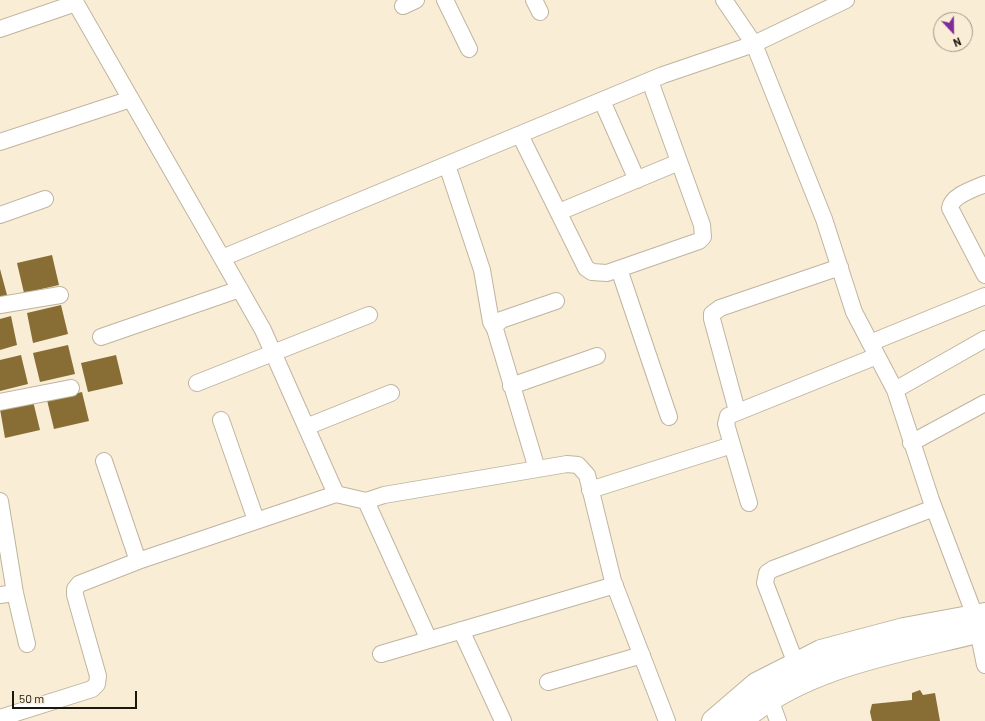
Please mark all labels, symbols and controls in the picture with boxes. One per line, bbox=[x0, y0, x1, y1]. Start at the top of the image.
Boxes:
north arrow bbox=[933, 12, 973, 52]
text: N bbox=[951, 35, 963, 50]
scale bar bbox=[14, 683, 139, 709]
text: 50 m bbox=[19, 691, 44, 705]

